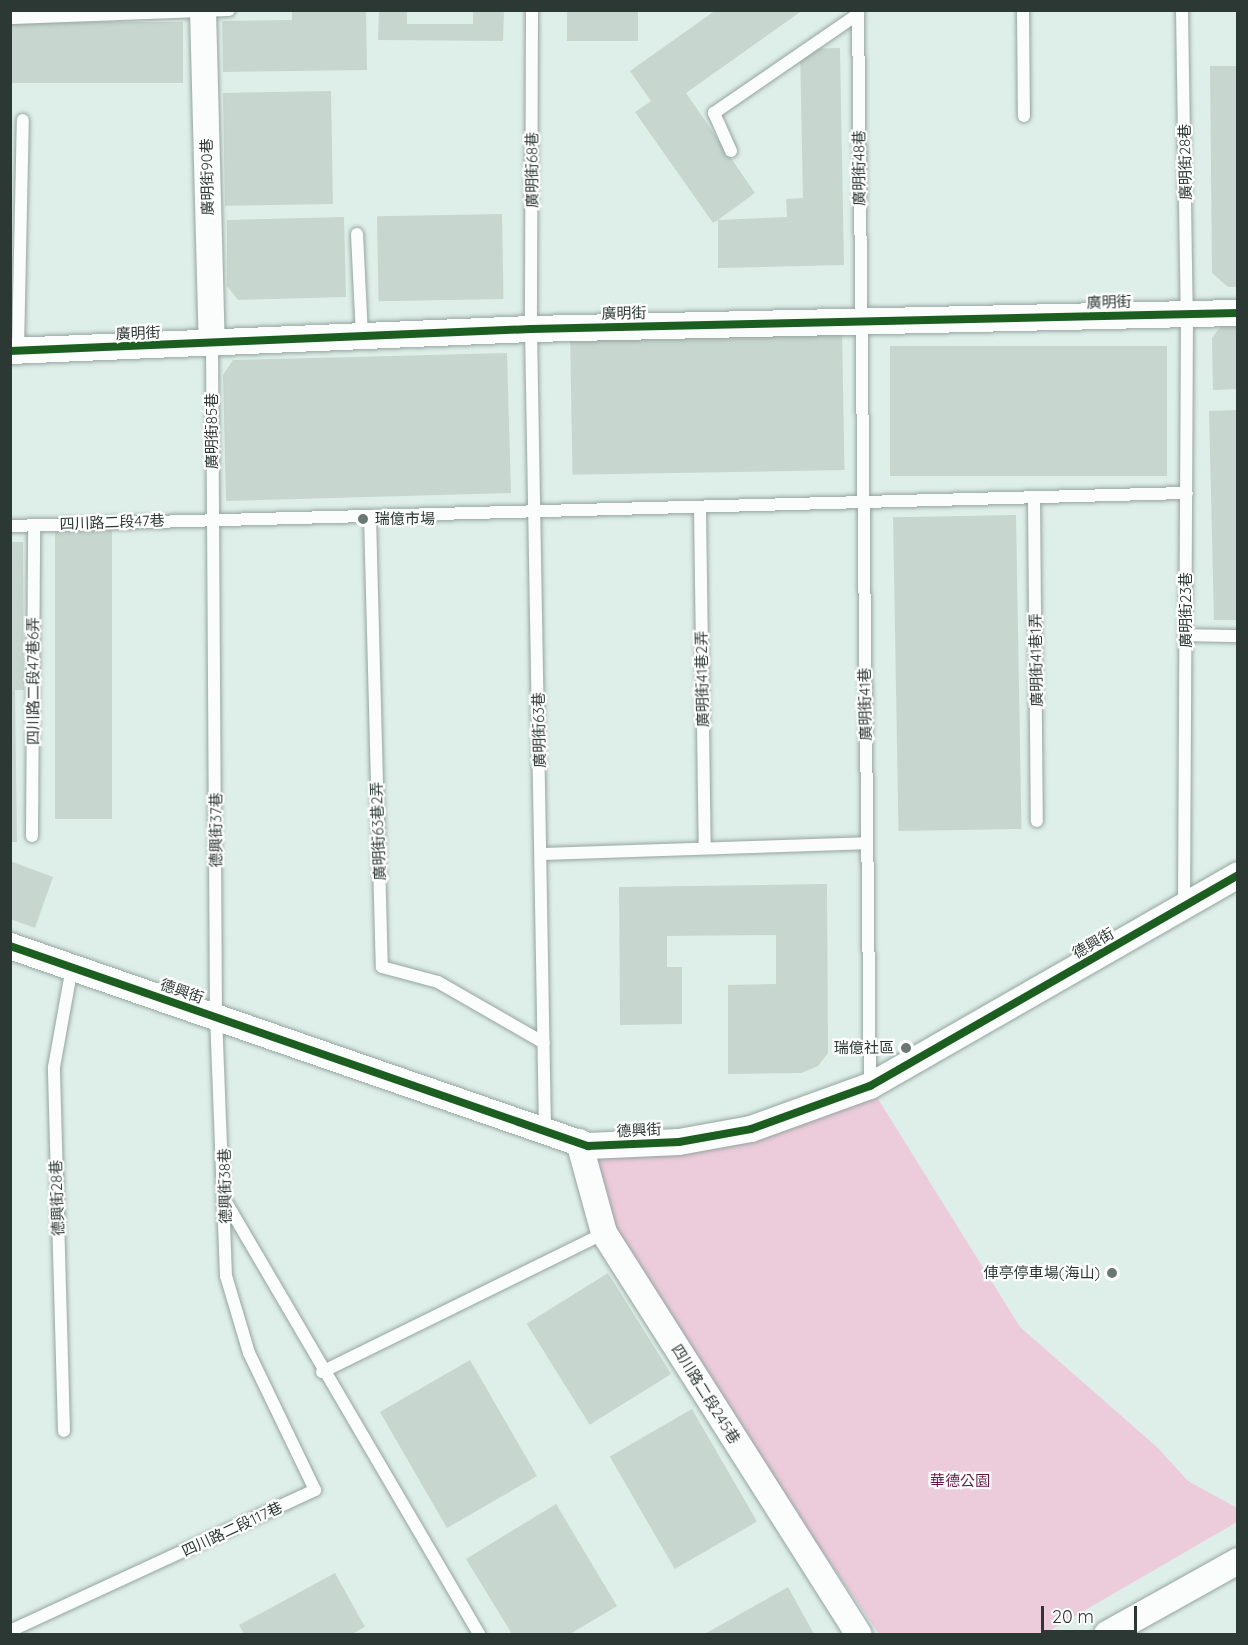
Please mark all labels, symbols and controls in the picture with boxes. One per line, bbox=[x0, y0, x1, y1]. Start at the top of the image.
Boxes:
street label: 廣明街28巷 bbox=[1175, 124, 1195, 200]
street label: 廣明街48巷 bbox=[850, 130, 868, 206]
street label: 廣明街68巷 bbox=[523, 132, 541, 208]
street label: 廣明街90巷 bbox=[197, 138, 217, 216]
street label: 廣明街 bbox=[1086, 293, 1132, 311]
street label: 廣明街 bbox=[601, 304, 647, 322]
street label: 廣明街 bbox=[115, 323, 161, 343]
street label: 廣明街85巷 bbox=[203, 393, 221, 469]
place label: 瑞億市場 bbox=[375, 510, 435, 528]
street label: 四川路二段47巷 bbox=[59, 511, 165, 533]
marker: 瑞億市場 bbox=[356, 512, 370, 526]
street label: 廣明街23巷 bbox=[1177, 572, 1195, 648]
street label: 廣明街41巷1弄 bbox=[1026, 613, 1046, 707]
street label: 四川路二段47巷6弄 bbox=[24, 617, 42, 745]
street label: 廣明街41巷2弄 bbox=[692, 631, 712, 727]
street label: 廣明街41巷 bbox=[855, 667, 875, 741]
street label: 廣明街63巷 bbox=[529, 692, 549, 768]
street label: 廣明街63巷2弄 bbox=[367, 781, 389, 881]
street label: 德興街37巷 bbox=[207, 792, 225, 868]
street label: 德興街 bbox=[1069, 924, 1117, 962]
street label: 德興街 bbox=[158, 975, 206, 1007]
place label: 瑞億社區 bbox=[834, 1039, 894, 1057]
marker: 瑞億社區 bbox=[899, 1041, 913, 1055]
street label: 德興街 bbox=[616, 1120, 662, 1140]
street label: 德興街38巷 bbox=[215, 1148, 235, 1224]
street label: 德興街28巷 bbox=[47, 1160, 67, 1236]
place label: 俥亭停車場(海山) bbox=[984, 1264, 1100, 1282]
marker: 俥亭停車場(海山) bbox=[1105, 1266, 1119, 1280]
street label: 四川路二段245巷 bbox=[668, 1341, 744, 1447]
park label: 華德公園 bbox=[930, 1472, 990, 1490]
street label: 四川路二段117巷 bbox=[179, 1498, 285, 1560]
scale bar bbox=[1044, 1594, 1140, 1632]
text: 20 m bbox=[1052, 1605, 1094, 1628]

